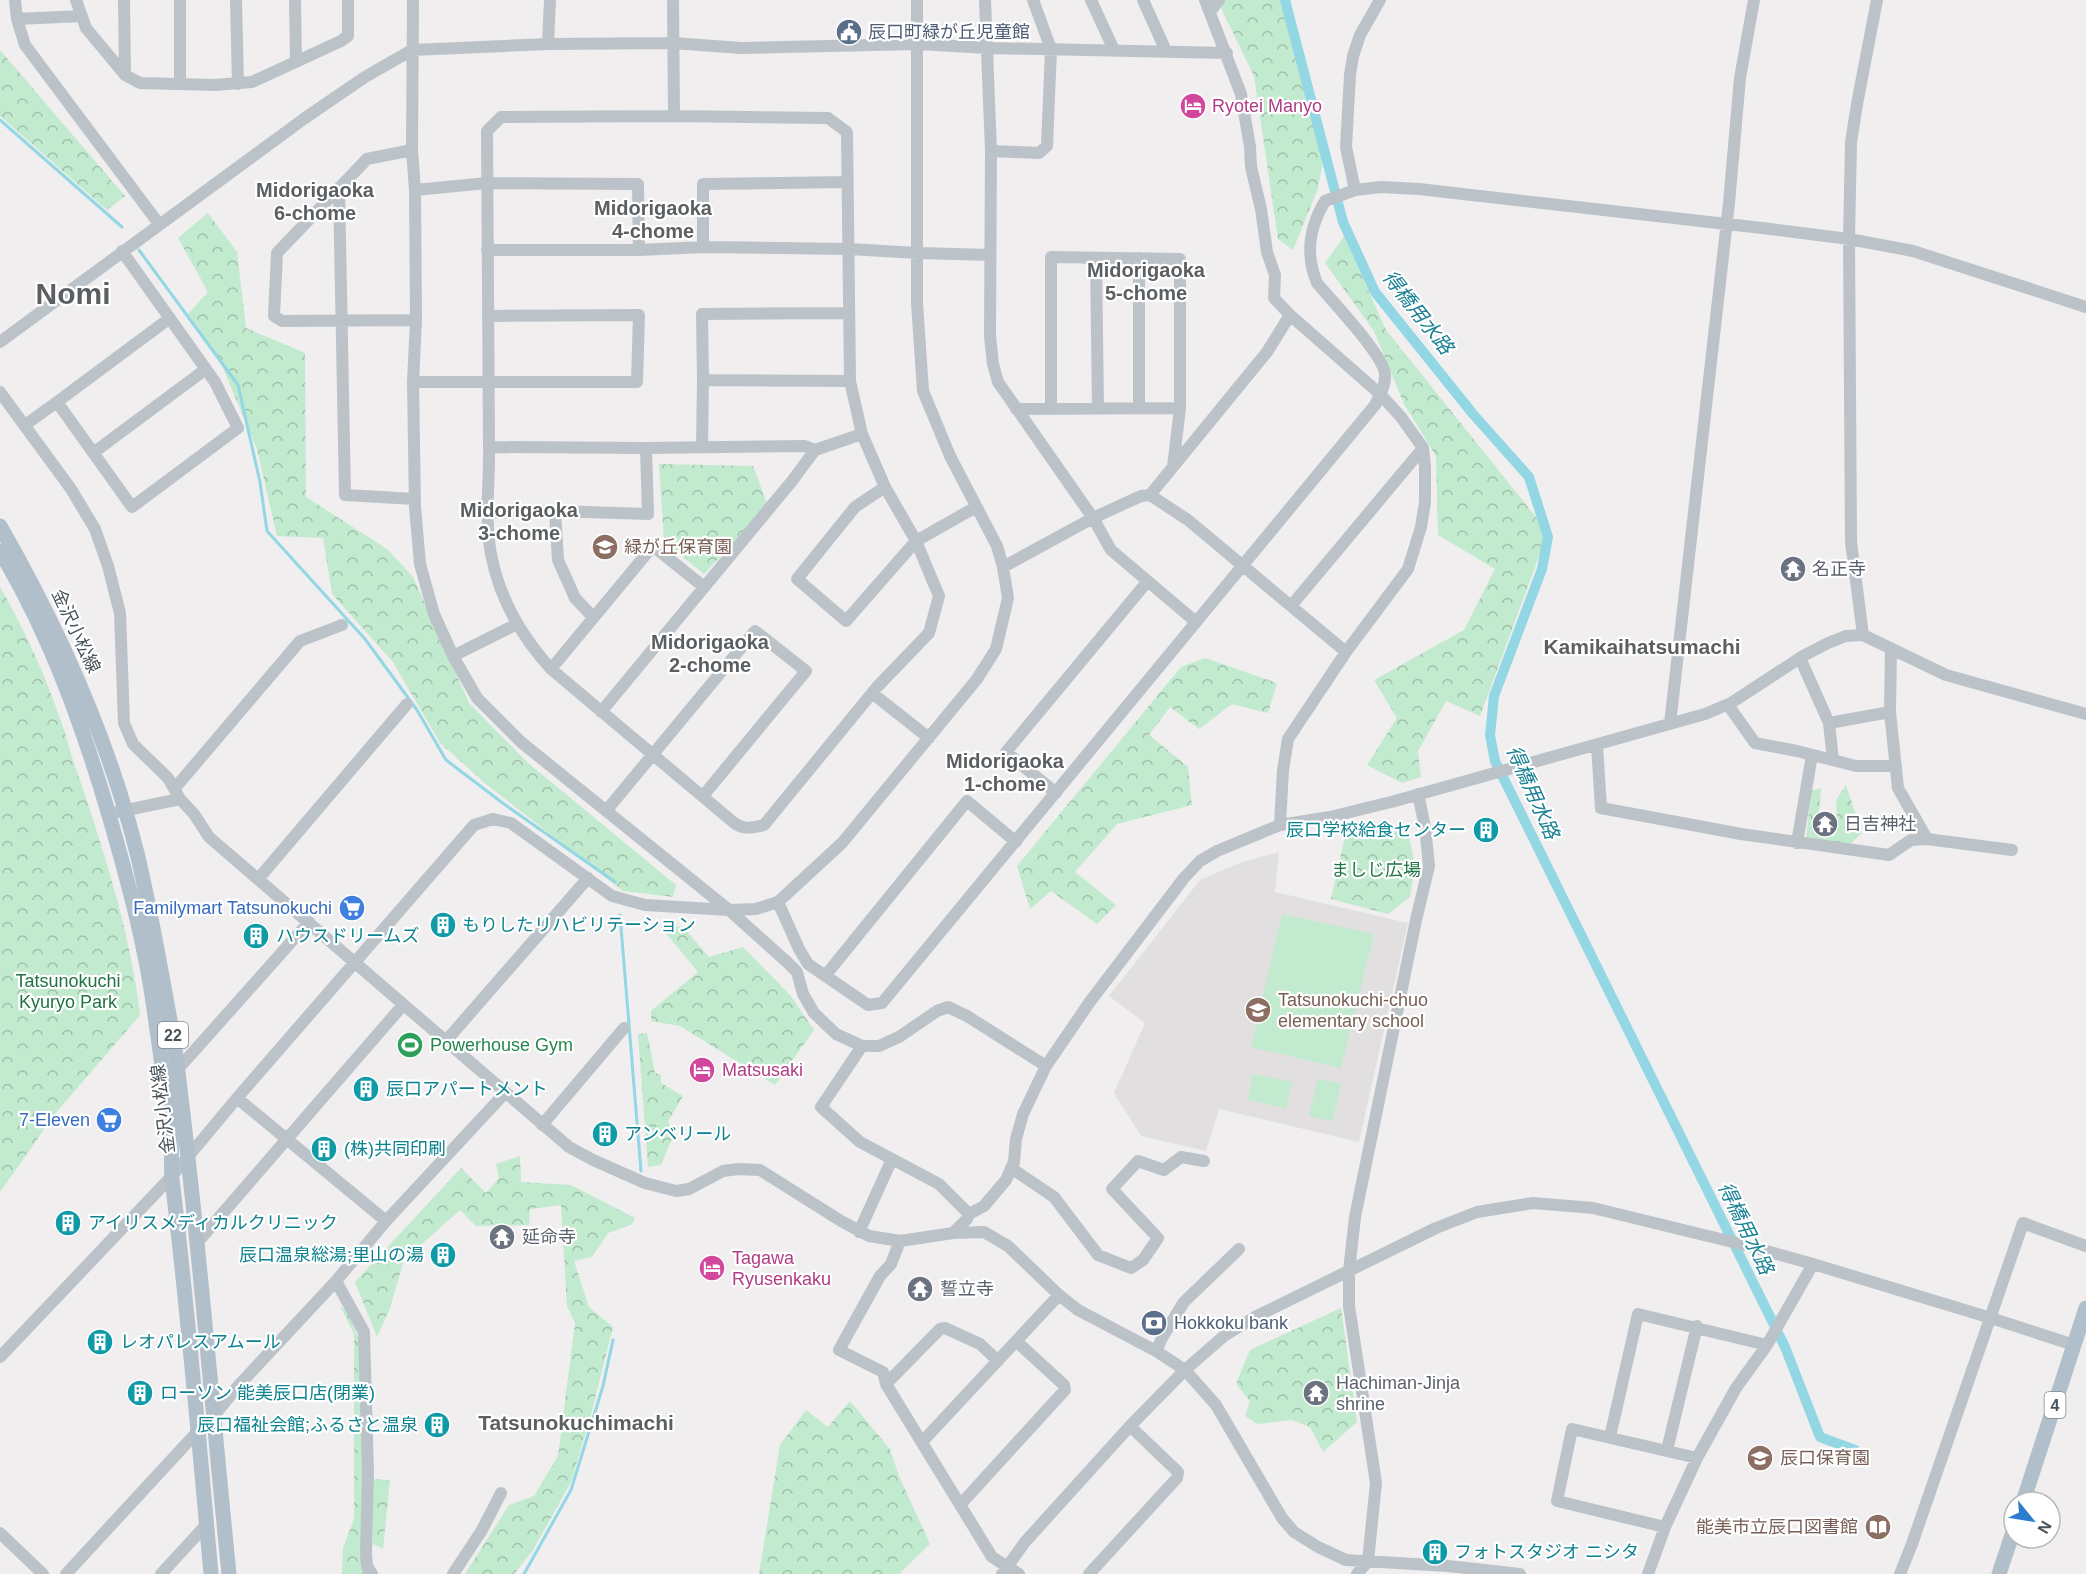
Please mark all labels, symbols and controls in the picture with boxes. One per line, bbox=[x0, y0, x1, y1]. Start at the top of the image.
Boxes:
public building icon: 辰口町緑が丘児童館 bbox=[834, 17, 864, 47]
place label: 辰口町緑が丘児童館 bbox=[868, 22, 1030, 42]
hotel icon: Ryotei Manyo bbox=[1178, 91, 1208, 121]
place label: Ryotei Manyo bbox=[1212, 96, 1322, 116]
district label: Midorigaoka 6-chome bbox=[256, 179, 375, 224]
district label: Midorigaoka 4-chome bbox=[594, 197, 713, 242]
district label: Midorigaoka 5-chome bbox=[1087, 259, 1206, 304]
water label: 得橋用水路 bbox=[1379, 266, 1459, 360]
district label: Nomi bbox=[36, 277, 111, 310]
district label: Midorigaoka 3-chome bbox=[460, 499, 579, 544]
school or university icon: 緑が丘保育園 bbox=[590, 532, 620, 562]
place label: 緑が丘保育園 bbox=[624, 537, 732, 557]
temple icon: 名正寺 bbox=[1778, 554, 1808, 584]
place label: 名正寺 bbox=[1812, 559, 1866, 579]
street label: 金沢小松線 bbox=[48, 586, 104, 676]
district label: Midorigaoka 2-chome bbox=[651, 631, 770, 676]
district label: Kamikaihatsumachi bbox=[1543, 635, 1741, 658]
water label: 得橋用水路 bbox=[1503, 742, 1564, 844]
district label: Midorigaoka 1-chome bbox=[946, 750, 1065, 795]
temple icon: 日吉神社 bbox=[1810, 809, 1840, 839]
place label: 日吉神社 bbox=[1844, 814, 1916, 834]
building icon: 辰口学校給食センター bbox=[1471, 815, 1501, 845]
place label: 辰口学校給食センター bbox=[1286, 820, 1466, 840]
park label: ましじ広場 bbox=[1331, 860, 1421, 880]
supermarket icon: Familymart Tatsunokuchi bbox=[337, 893, 367, 923]
place label: Familymart Tatsunokuchi bbox=[133, 898, 332, 918]
building icon: もりしたリハビリテーション bbox=[428, 910, 458, 940]
place label: もりしたリハビリテーション bbox=[462, 915, 696, 935]
building icon: ハウスドリームズ bbox=[241, 921, 271, 951]
place label: ハウスドリームズ bbox=[276, 926, 419, 946]
park label: Tatsunokuchi Kyuryo Park bbox=[15, 971, 121, 1012]
place label: Tatsunokuchi-chuo elementary school bbox=[1278, 990, 1428, 1031]
school or university icon: Tatsunokuchi-chuo elementary school bbox=[1243, 995, 1273, 1025]
road number: 22 bbox=[158, 1022, 188, 1048]
sports icon: Powerhouse Gym bbox=[395, 1030, 425, 1060]
place label: Powerhouse Gym bbox=[430, 1035, 573, 1055]
hotel icon: Matsusaki bbox=[687, 1055, 717, 1085]
place label: Matsusaki bbox=[722, 1060, 803, 1080]
street label: 金沢小松線 bbox=[148, 1063, 178, 1155]
building icon: 辰口アパートメント bbox=[351, 1074, 381, 1104]
place label: 辰口アパートメント bbox=[386, 1079, 548, 1099]
supermarket icon: 7-Eleven bbox=[94, 1105, 124, 1135]
place label: 7-Eleven bbox=[19, 1110, 90, 1130]
building icon: アンベリール bbox=[590, 1119, 620, 1149]
place label: アンベリール bbox=[624, 1124, 731, 1144]
building icon: (株)共同印刷 bbox=[309, 1134, 339, 1164]
place label: (株)共同印刷 bbox=[344, 1139, 446, 1159]
water label: 得橋用水路 bbox=[1714, 1178, 1779, 1280]
building icon: アイリスメディカルクリニック bbox=[53, 1208, 83, 1238]
place label: アイリスメディカルクリニック bbox=[88, 1213, 338, 1233]
temple icon: 延命寺 bbox=[487, 1222, 517, 1252]
place label: 延命寺 bbox=[522, 1227, 576, 1247]
building icon: 辰口温泉総湯;里山の湯 bbox=[428, 1240, 458, 1270]
place label: 辰口温泉総湯;里山の湯 bbox=[239, 1245, 424, 1265]
place label: Tagawa Ryusenkaku bbox=[732, 1248, 831, 1289]
hotel icon: Tagawa Ryusenkaku bbox=[697, 1253, 727, 1283]
temple icon: 誓立寺 bbox=[905, 1274, 935, 1304]
place label: 誓立寺 bbox=[940, 1279, 994, 1299]
bank icon: Hokkoku bank bbox=[1139, 1308, 1169, 1338]
place label: Hokkoku bank bbox=[1174, 1313, 1289, 1333]
building icon: レオパレスアムール bbox=[85, 1327, 115, 1357]
place label: レオパレスアムール bbox=[120, 1332, 281, 1352]
place label: Hachiman-Jinja shrine bbox=[1336, 1373, 1461, 1414]
building icon: ローソン 能美辰口店(閉業) bbox=[125, 1378, 155, 1408]
temple icon: Hachiman-Jinja shrine bbox=[1301, 1378, 1331, 1408]
place label: ローソン 能美辰口店(閉業) bbox=[160, 1383, 375, 1403]
road number: 4 bbox=[2044, 1392, 2066, 1418]
building icon: 辰口福祉会館;ふるさと温泉 bbox=[422, 1410, 452, 1440]
district label: Tatsunokuchimachi bbox=[478, 1411, 674, 1434]
place label: 辰口福祉会館;ふるさと温泉 bbox=[197, 1415, 418, 1435]
school or university icon: 辰口保育園 bbox=[1745, 1443, 1775, 1473]
place label: 辰口保育園 bbox=[1780, 1448, 1870, 1468]
north arrow bbox=[2002, 1490, 2062, 1550]
library icon: 能美市立辰口図書館 bbox=[1863, 1512, 1893, 1542]
place label: 能美市立辰口図書館 bbox=[1696, 1517, 1858, 1537]
text: N bbox=[2034, 1518, 2055, 1537]
building icon: フォトスタジオ ニシタ bbox=[1420, 1537, 1450, 1567]
place label: フォトスタジオ ニシタ bbox=[1454, 1542, 1639, 1562]

